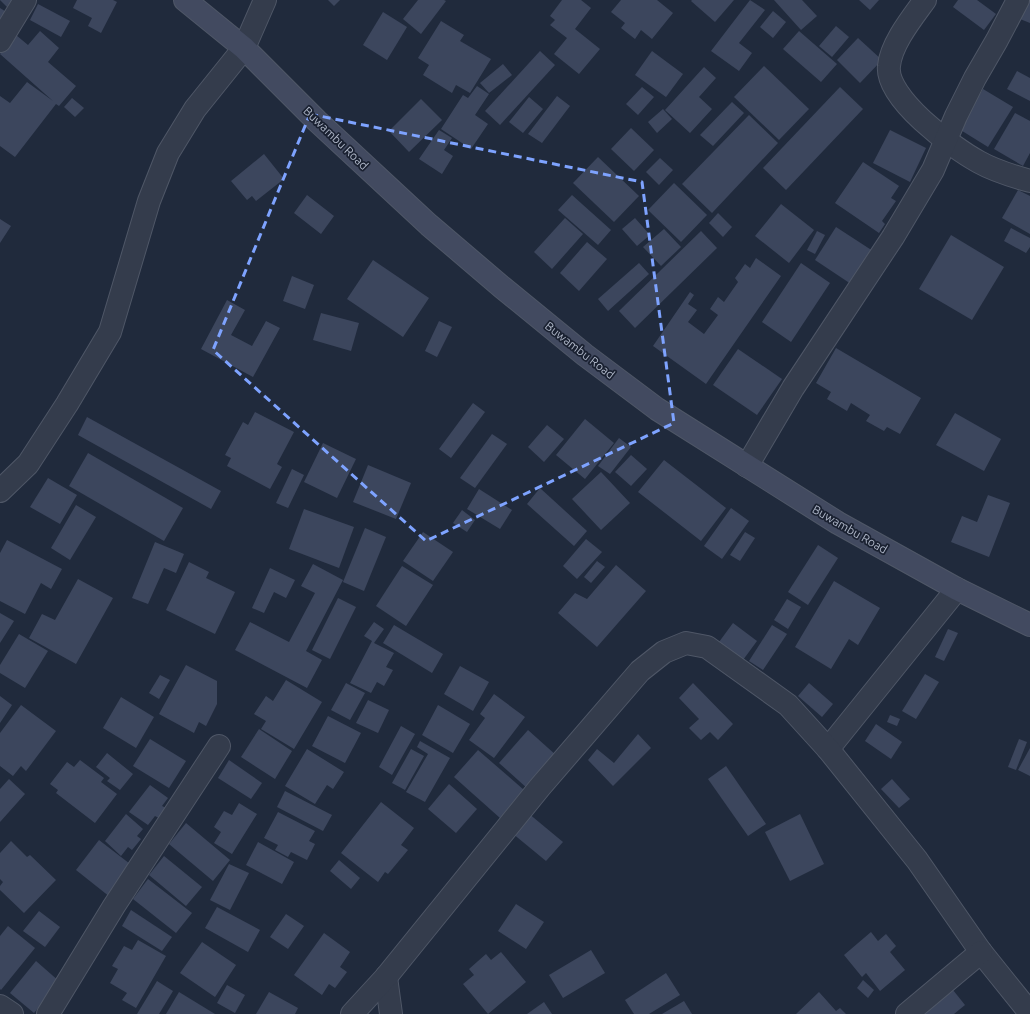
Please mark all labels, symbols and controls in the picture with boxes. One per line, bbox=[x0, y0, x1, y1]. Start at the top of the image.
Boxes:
street label: Buwambu Road bbox=[301, 104, 371, 172]
street label: Buwambu Road bbox=[543, 319, 617, 381]
street label: Buwambu Road bbox=[810, 502, 890, 556]

